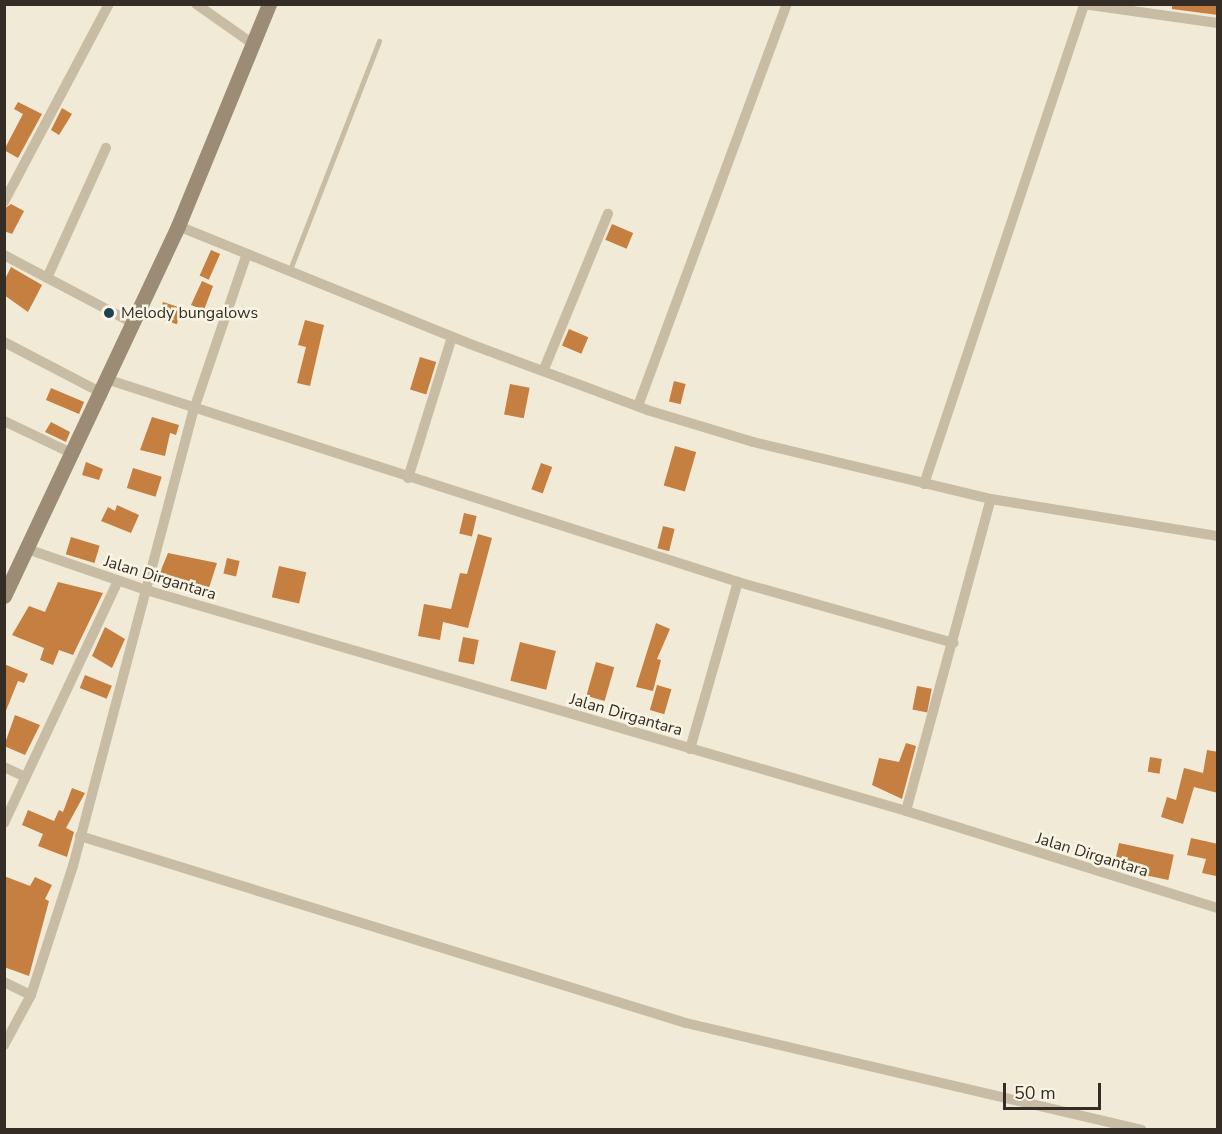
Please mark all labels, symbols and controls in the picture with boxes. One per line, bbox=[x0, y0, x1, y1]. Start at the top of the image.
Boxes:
place label: Melody bungalows bbox=[121, 303, 258, 323]
marker: Melody bungalows bbox=[102, 306, 116, 320]
street label: Jalan Dirgantara bbox=[102, 552, 218, 604]
street label: Jalan Dirgantara bbox=[567, 690, 685, 740]
street label: Jalan Dirgantara bbox=[1034, 829, 1150, 881]
scale bar bbox=[1006, 1071, 1104, 1109]
text: 50 m bbox=[1014, 1081, 1056, 1105]

